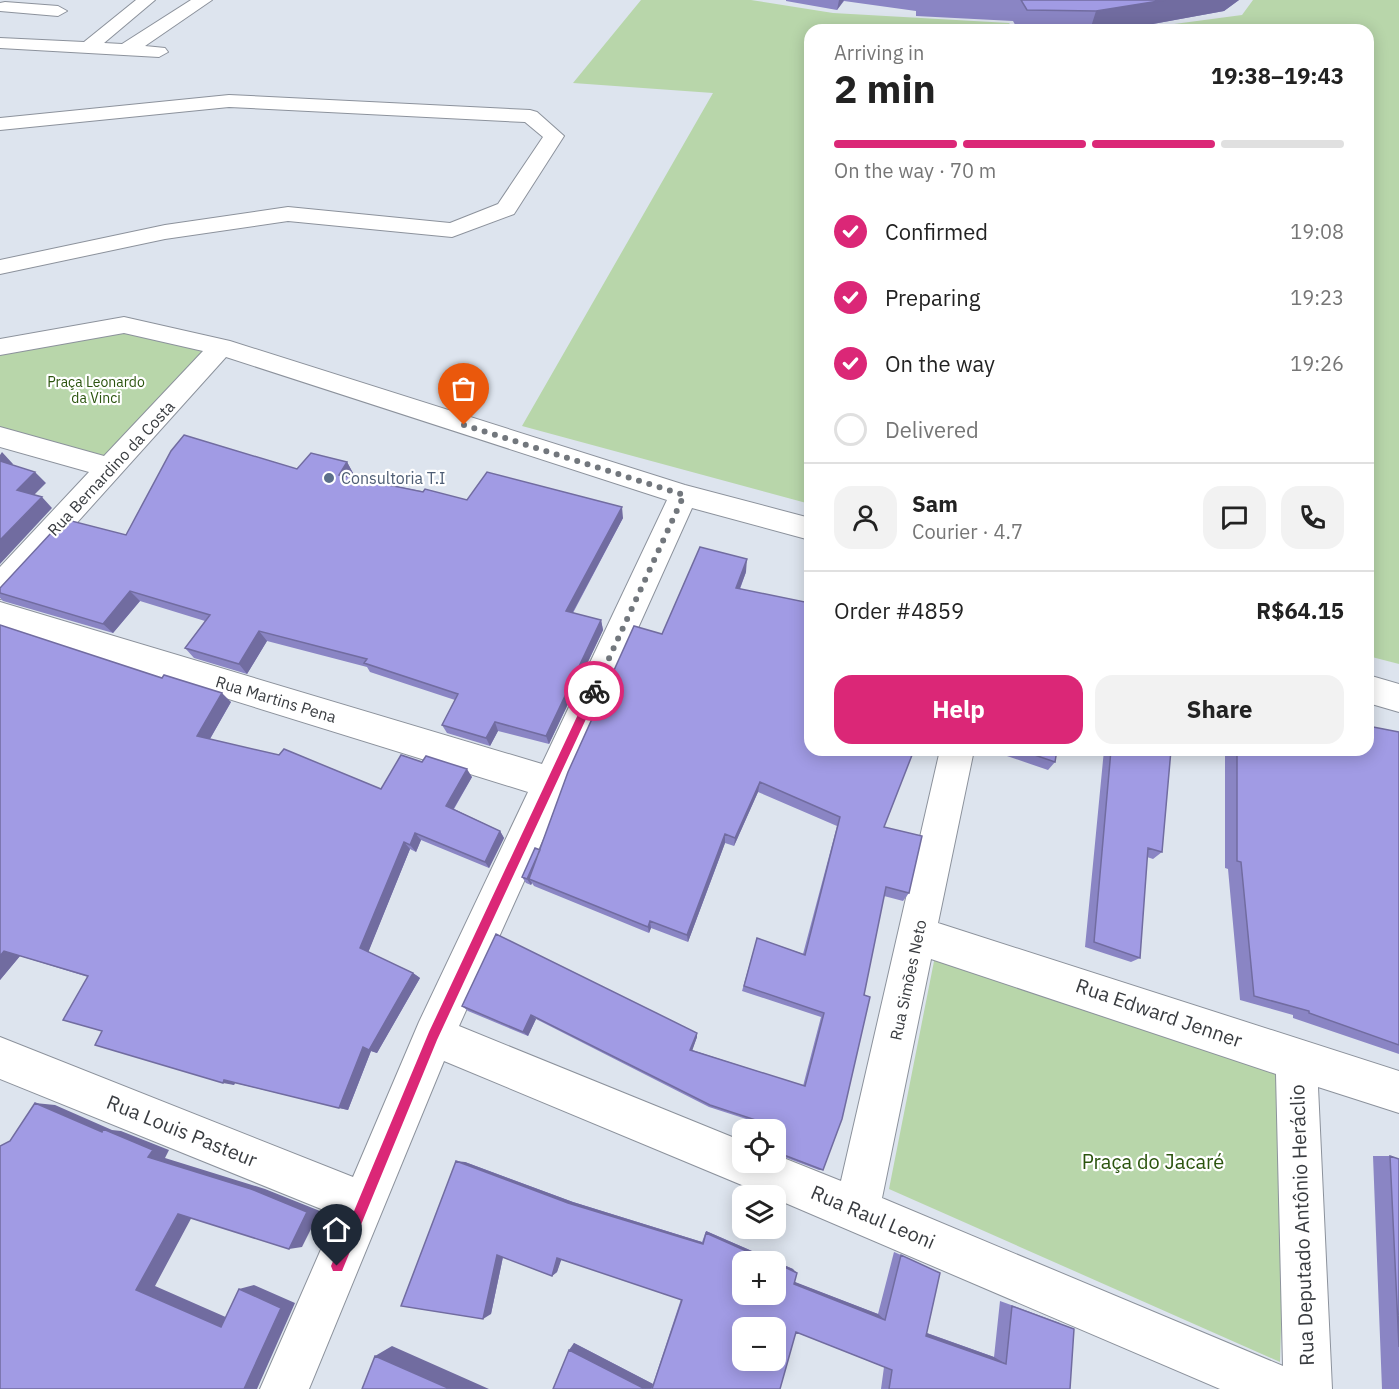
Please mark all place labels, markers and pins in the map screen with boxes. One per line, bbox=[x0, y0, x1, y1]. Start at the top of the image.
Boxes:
pin bbox=[438, 363, 489, 425]
place label: Consultoria T.I bbox=[341, 468, 445, 488]
marker: Consultoria T.I bbox=[322, 471, 336, 485]
pin bbox=[311, 1204, 362, 1266]

